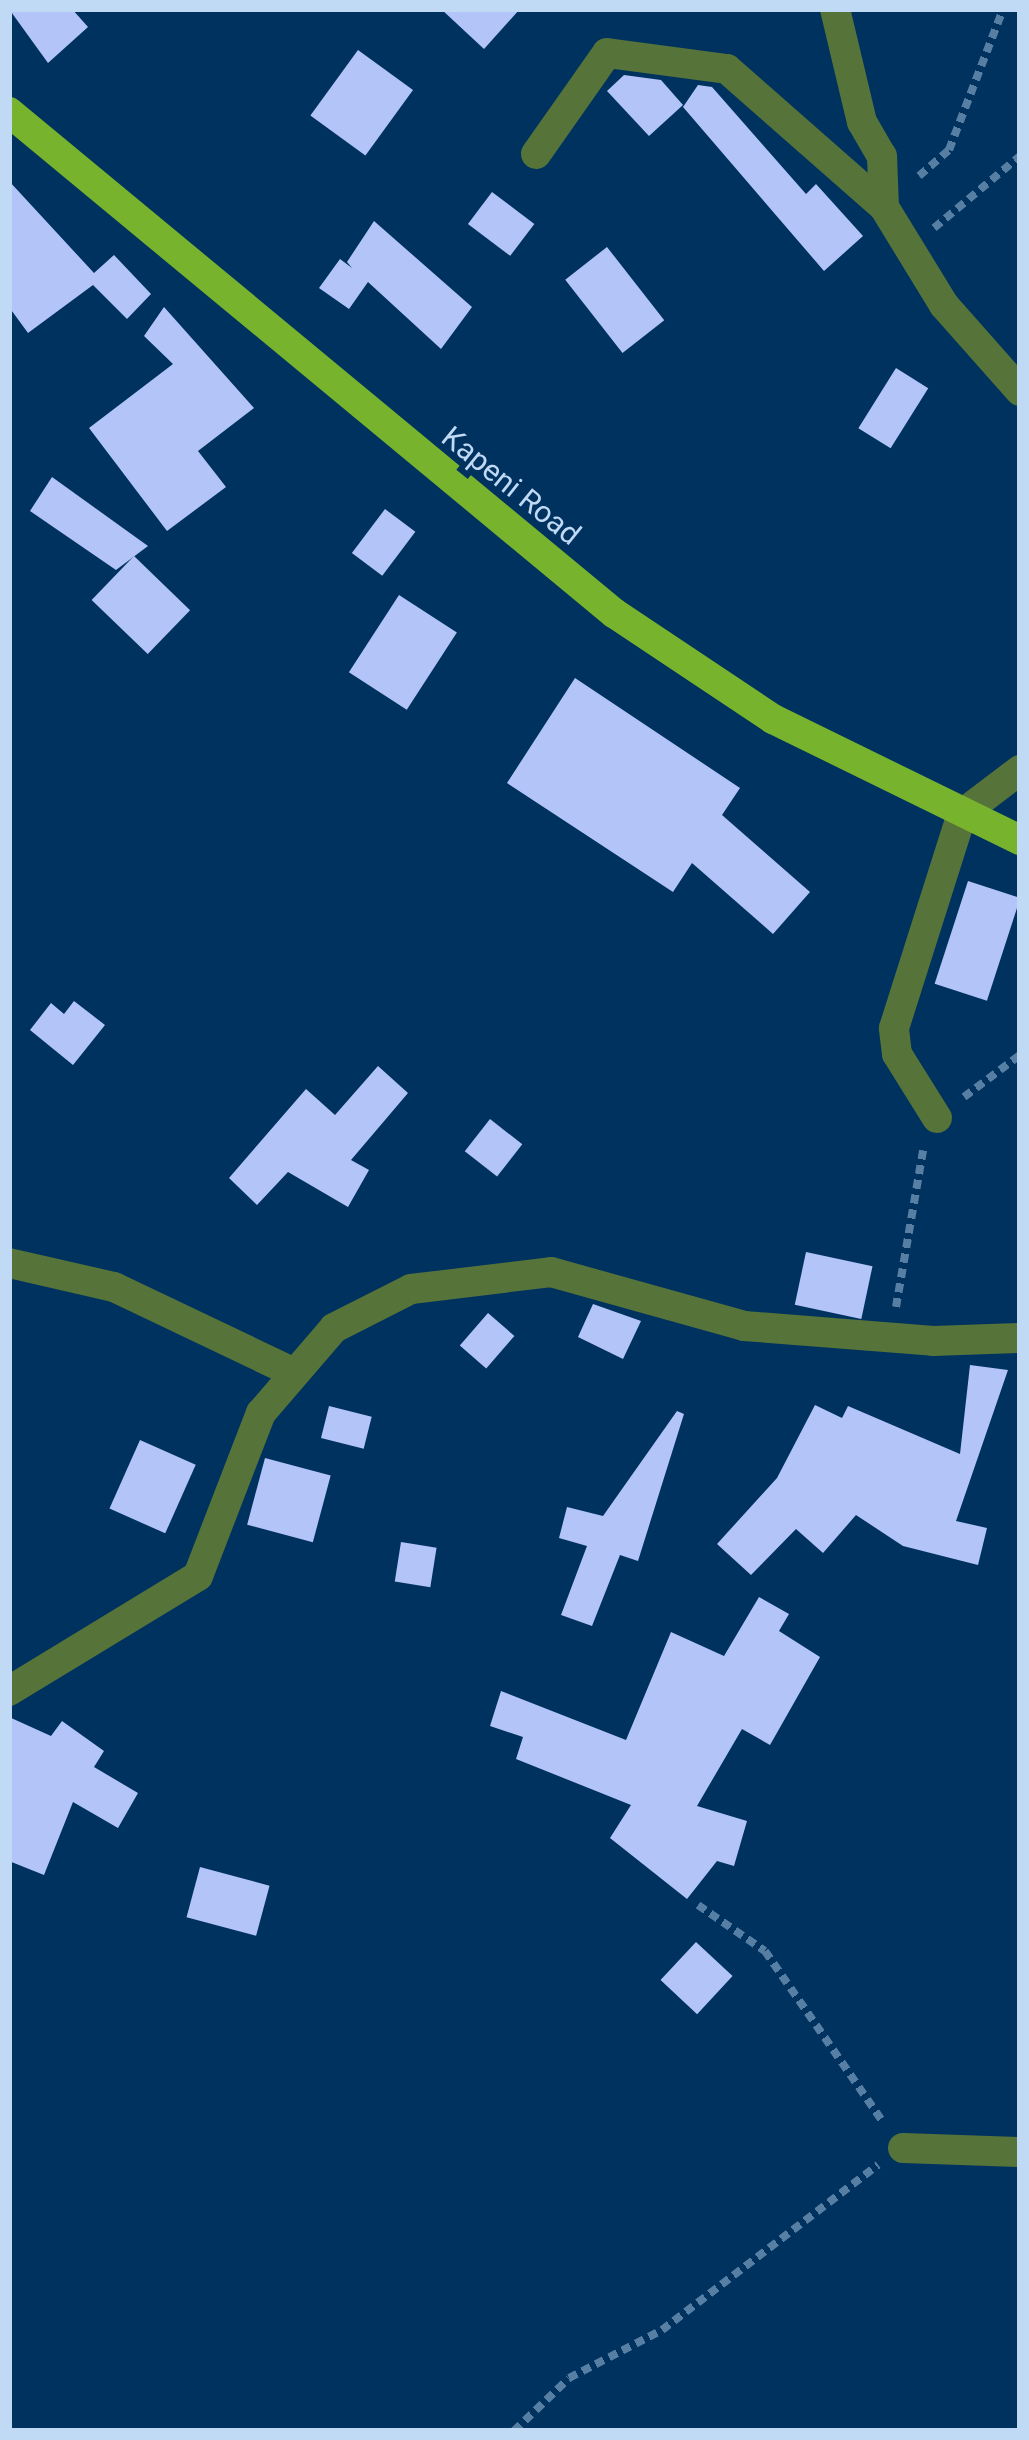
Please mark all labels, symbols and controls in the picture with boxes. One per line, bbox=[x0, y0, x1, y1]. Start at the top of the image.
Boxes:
street label: Kapeni Road bbox=[434, 419, 588, 553]

